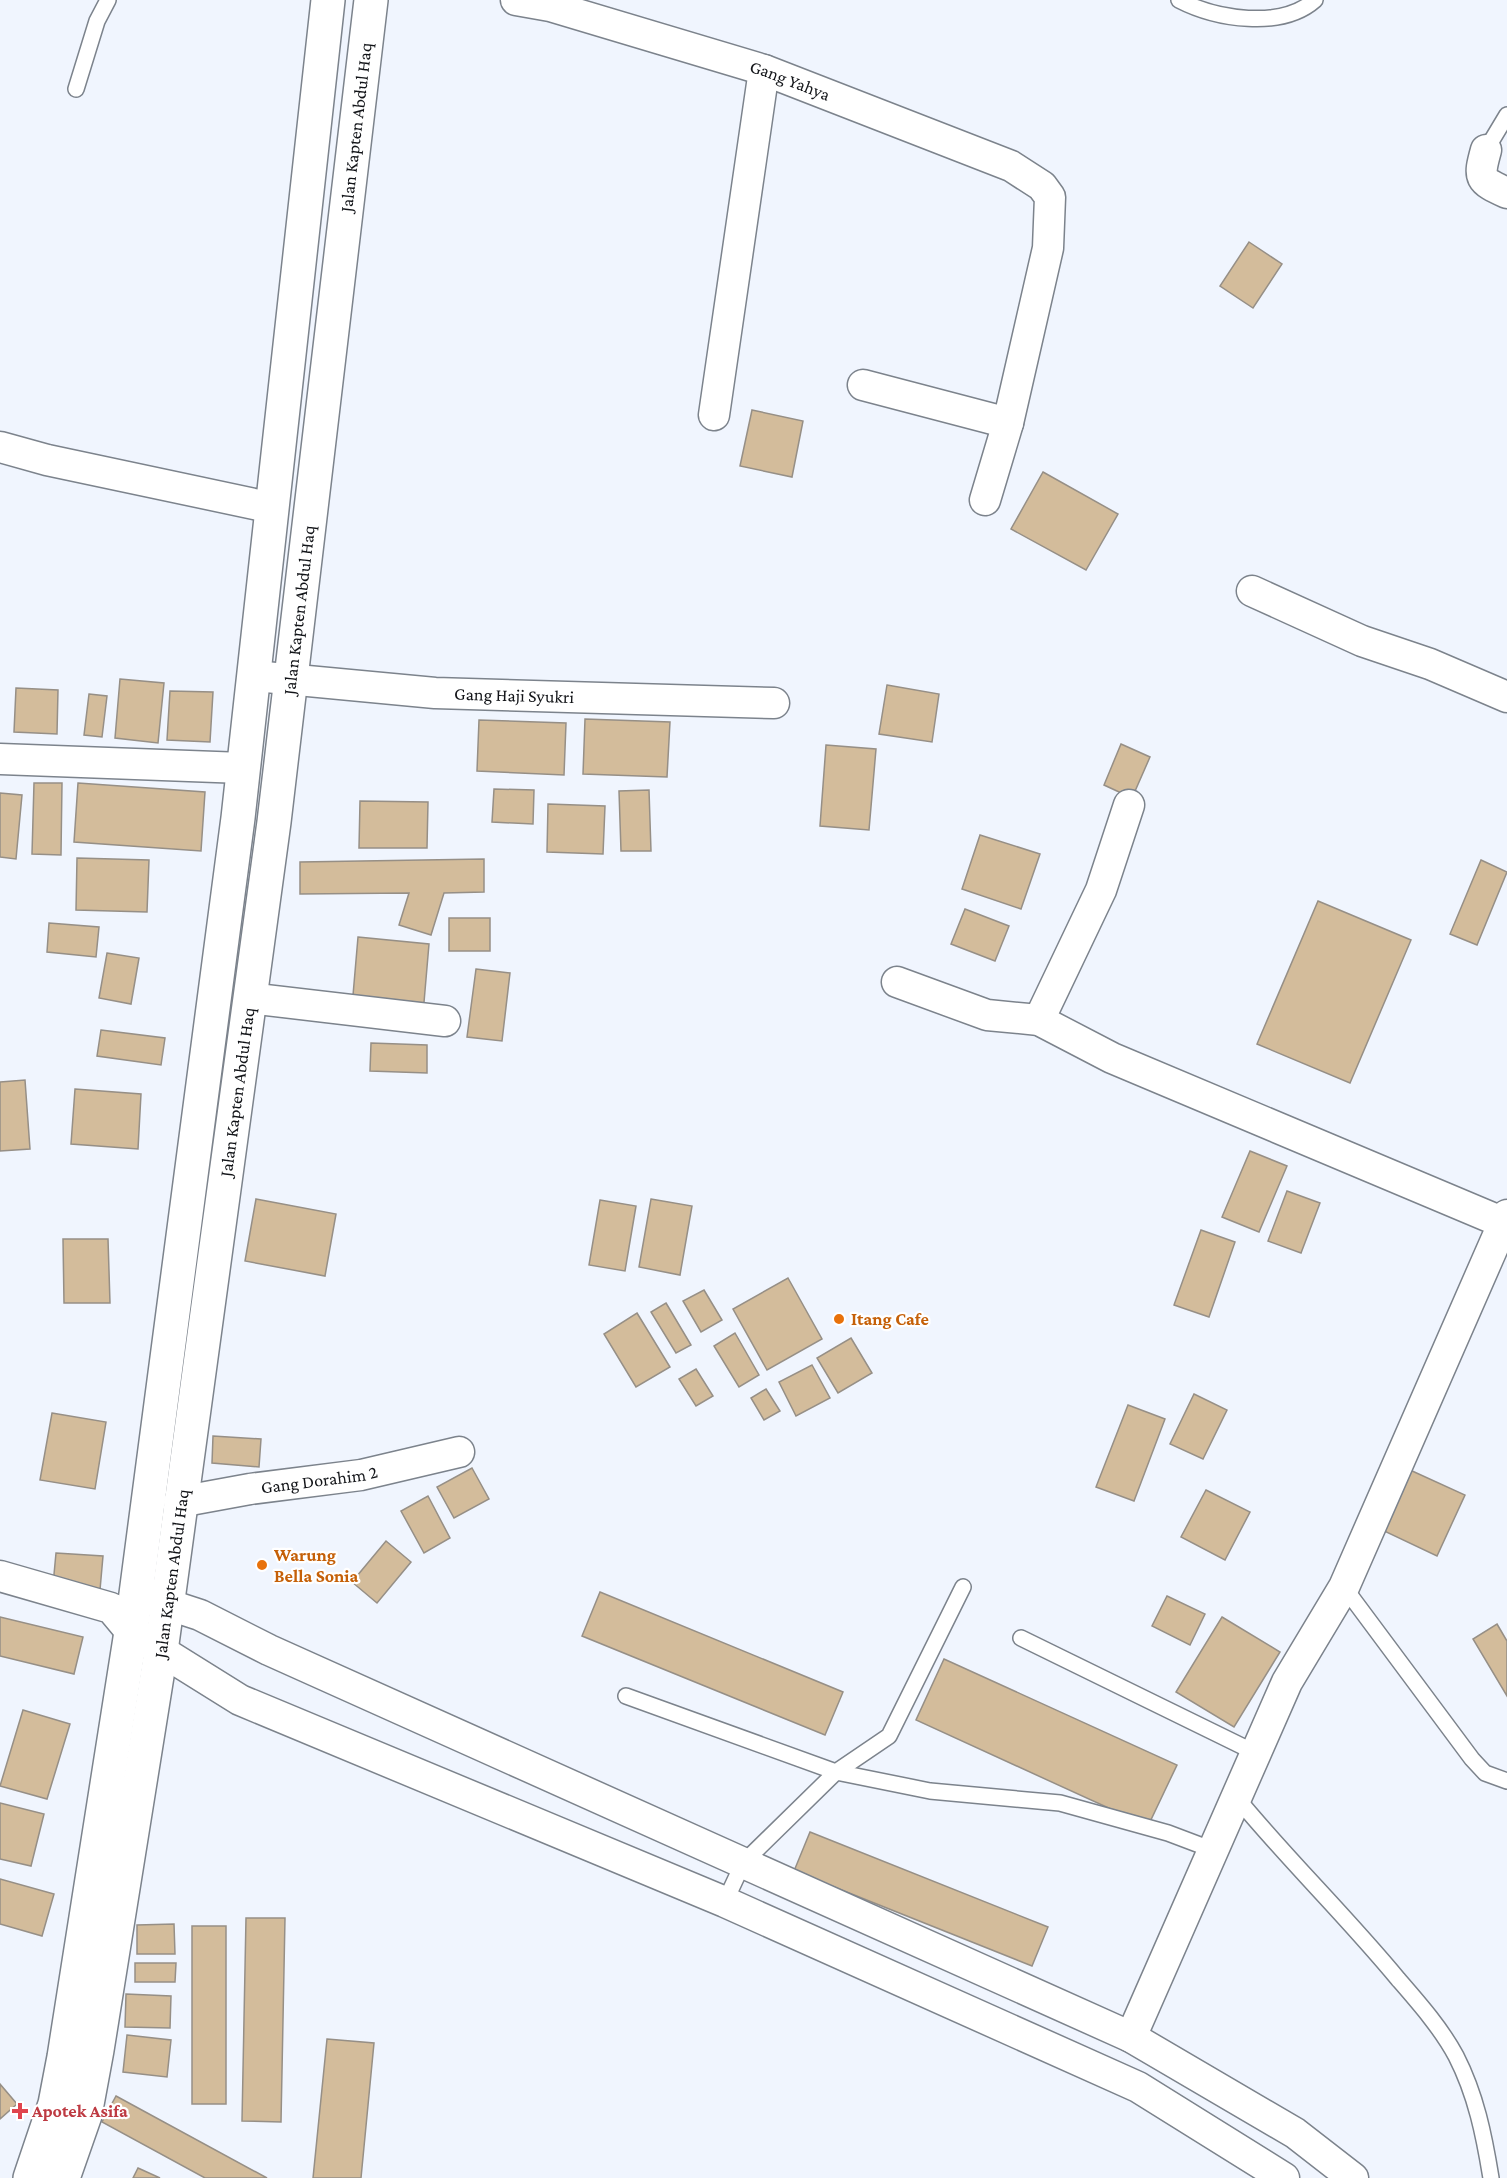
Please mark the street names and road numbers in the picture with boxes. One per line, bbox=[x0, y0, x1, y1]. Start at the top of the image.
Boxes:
street label: Jalan Kapten Abdul Haq bbox=[336, 41, 376, 215]
street label: Gang Yahya bbox=[748, 56, 833, 105]
street label: Jalan Kapten Abdul Haq bbox=[279, 523, 319, 698]
street label: Gang Haji Syukri bbox=[454, 684, 575, 707]
street label: Jalan Kapten Abdul Haq bbox=[215, 1006, 259, 1180]
street label: Gang Dorahim 2 bbox=[260, 1461, 380, 1498]
street label: Jalan Kapten Abdul Haq bbox=[150, 1487, 193, 1662]

